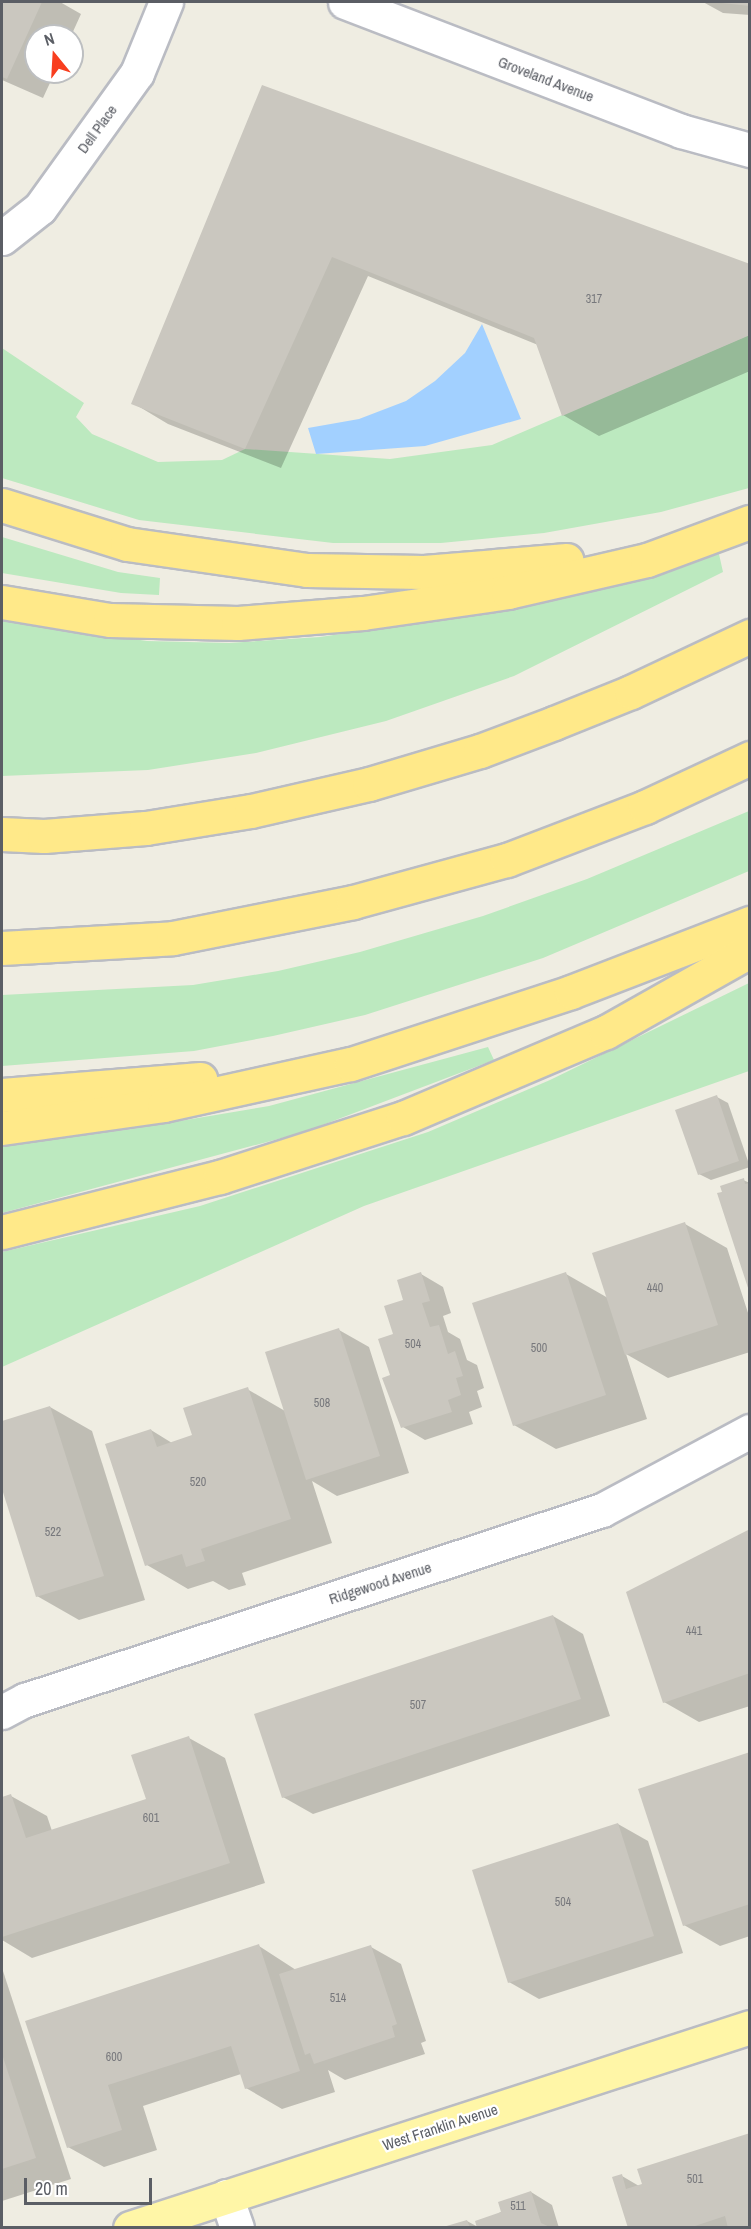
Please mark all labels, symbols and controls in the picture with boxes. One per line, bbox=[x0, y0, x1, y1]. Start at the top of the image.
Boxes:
north arrow bbox=[24, 24, 84, 84]
text: N bbox=[41, 27, 57, 51]
street label: Groveland Avenue bbox=[495, 52, 597, 106]
street label: Dell Place bbox=[73, 101, 121, 157]
house number: 317 bbox=[586, 293, 602, 307]
house number: 440 bbox=[647, 1282, 663, 1296]
house number: 504 bbox=[405, 1338, 421, 1352]
house number: 500 bbox=[531, 1342, 547, 1356]
house number: 508 bbox=[314, 1397, 330, 1411]
house number: 520 bbox=[190, 1476, 206, 1490]
house number: 522 bbox=[45, 1526, 61, 1540]
street label: Ridgewood Avenue bbox=[326, 1558, 434, 1608]
house number: 441 bbox=[686, 1625, 702, 1639]
house number: 507 bbox=[410, 1699, 426, 1713]
house number: 601 bbox=[143, 1812, 159, 1826]
house number: 504 bbox=[555, 1896, 571, 1910]
house number: 514 bbox=[330, 1992, 346, 2006]
house number: 600 bbox=[106, 2051, 122, 2065]
street label: West Franklin Avenue bbox=[380, 2100, 500, 2154]
scale bar bbox=[27, 2166, 154, 2204]
house number: 501 bbox=[687, 2173, 703, 2187]
text: 20 m bbox=[35, 2176, 68, 2201]
house number: 511 bbox=[510, 2200, 526, 2214]

